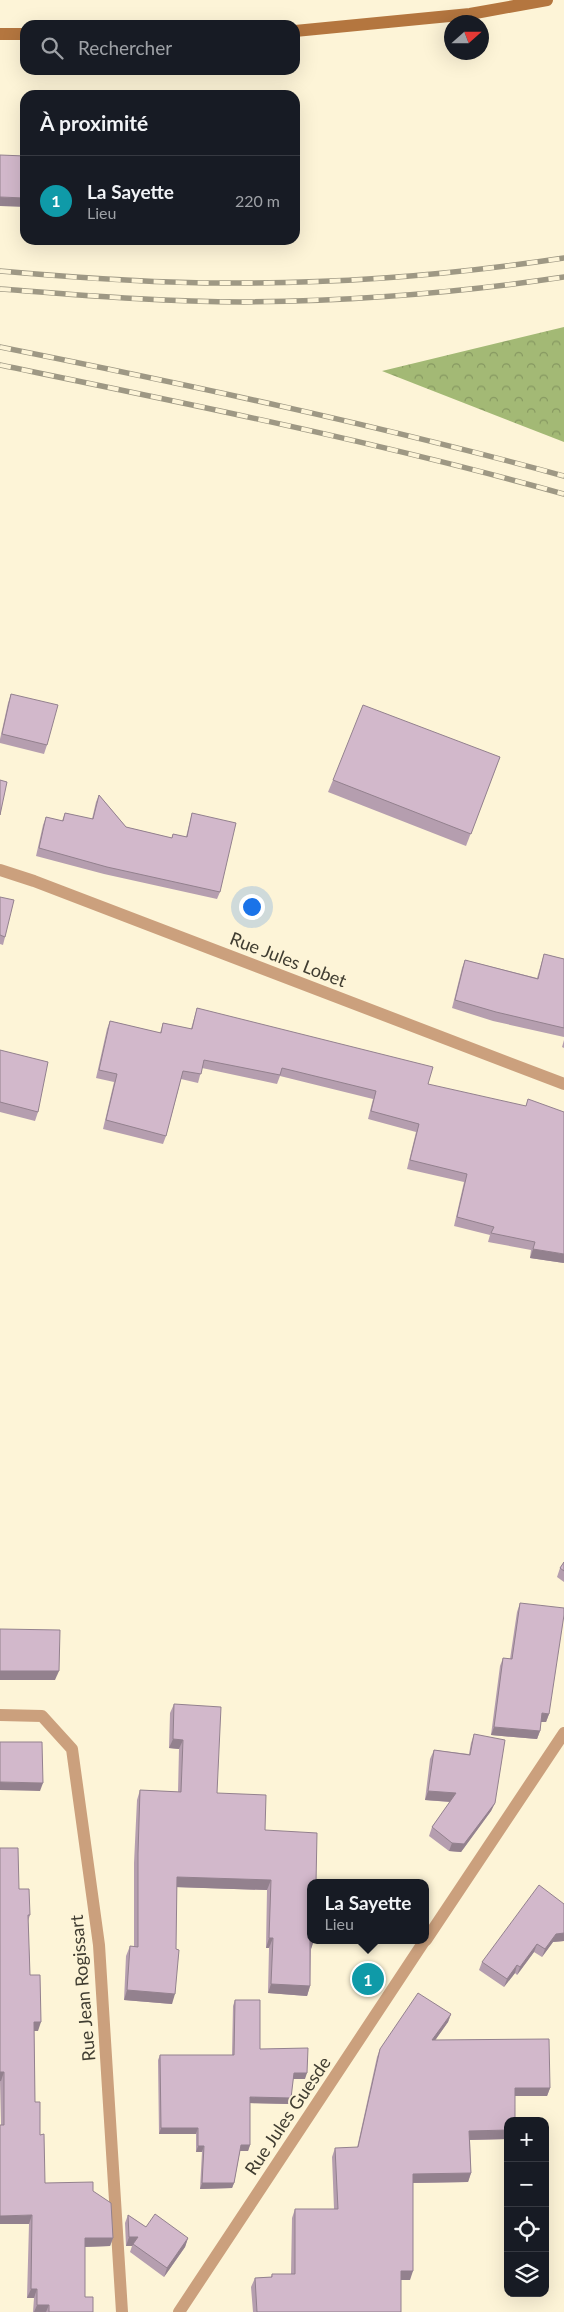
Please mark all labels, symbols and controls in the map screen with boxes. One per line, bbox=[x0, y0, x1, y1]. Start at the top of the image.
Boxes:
north arrow bbox=[444, 15, 489, 60]
search box bbox=[20, 20, 300, 75]
icon: search bbox=[38, 34, 66, 62]
text: Rechercher bbox=[78, 36, 172, 59]
text: À proximité bbox=[40, 110, 148, 135]
text: La Sayette bbox=[87, 180, 174, 203]
text: 1 bbox=[51, 191, 61, 210]
text: 220 m bbox=[235, 191, 280, 210]
text: Lieu bbox=[87, 203, 116, 222]
your location bbox=[239, 894, 265, 920]
street label: Rue Jules Lobet bbox=[227, 927, 350, 992]
popup bbox=[307, 1879, 429, 1944]
text: La Sayette bbox=[325, 1891, 412, 1914]
street label: Rue Jean Rogissart bbox=[65, 1913, 99, 2062]
text: Lieu bbox=[325, 1914, 354, 1933]
pin: 1 bbox=[352, 1960, 384, 1998]
street label: Rue Jules Guesde bbox=[239, 2052, 335, 2179]
map controls bbox=[504, 2117, 549, 2297]
button: + bbox=[504, 2117, 549, 2162]
button: − bbox=[504, 2162, 549, 2207]
button: locate bbox=[504, 2207, 549, 2252]
button: layers bbox=[504, 2252, 549, 2297]

